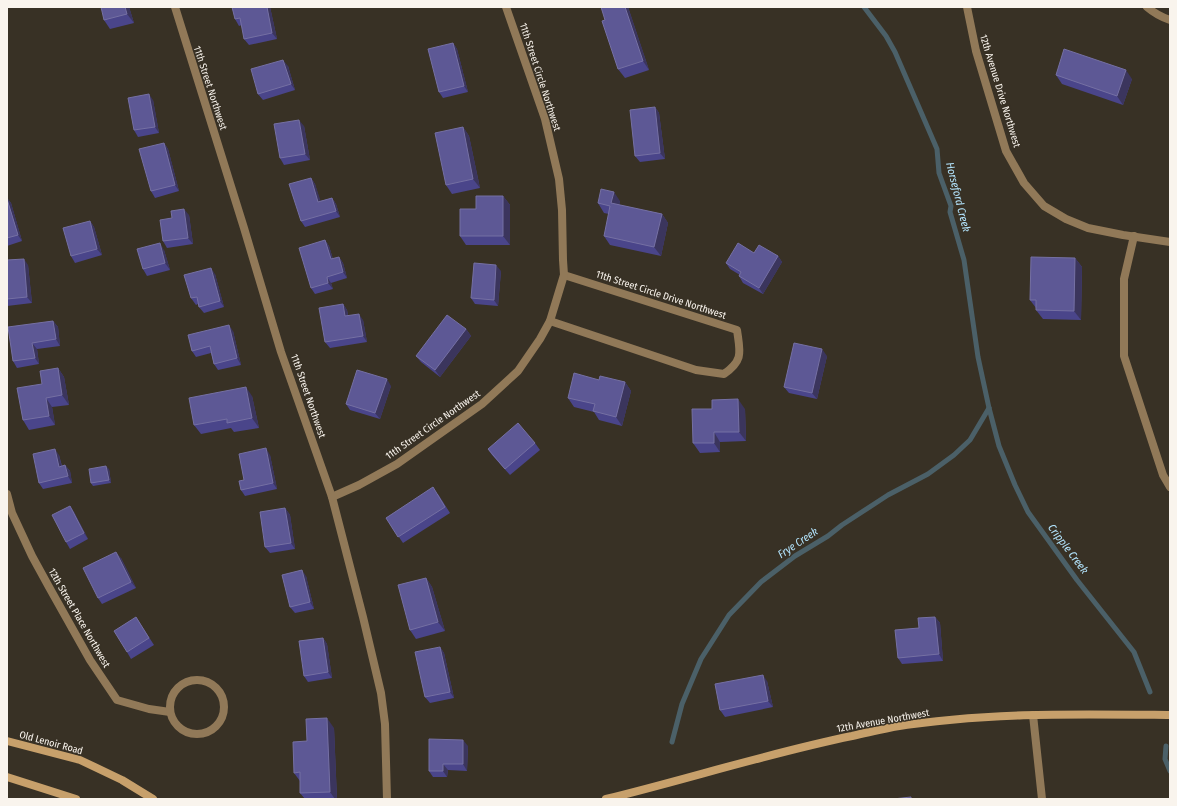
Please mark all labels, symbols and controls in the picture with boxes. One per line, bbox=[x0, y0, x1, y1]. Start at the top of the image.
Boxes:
street label: 11th Street Circle Northwest bbox=[517, 21, 563, 133]
street label: 12th Avenue Drive Northwest bbox=[977, 33, 1023, 150]
street label: 11th Street Northwest bbox=[191, 44, 230, 132]
water label: Horseford Creek bbox=[943, 161, 973, 234]
street label: 11th Street Circle Drive Northwest bbox=[594, 268, 728, 322]
street label: 11th Street Northwest bbox=[288, 352, 328, 440]
street label: 11th Street Circle Northwest bbox=[383, 387, 483, 462]
water label: Cripple Creek bbox=[1045, 522, 1091, 577]
water label: Frye Creek bbox=[775, 525, 821, 561]
street label: 12th Street Place Northwest bbox=[46, 566, 113, 670]
street label: 12th Avenue Northwest bbox=[836, 707, 931, 735]
street label: Old Lenoir Road bbox=[18, 729, 84, 757]

